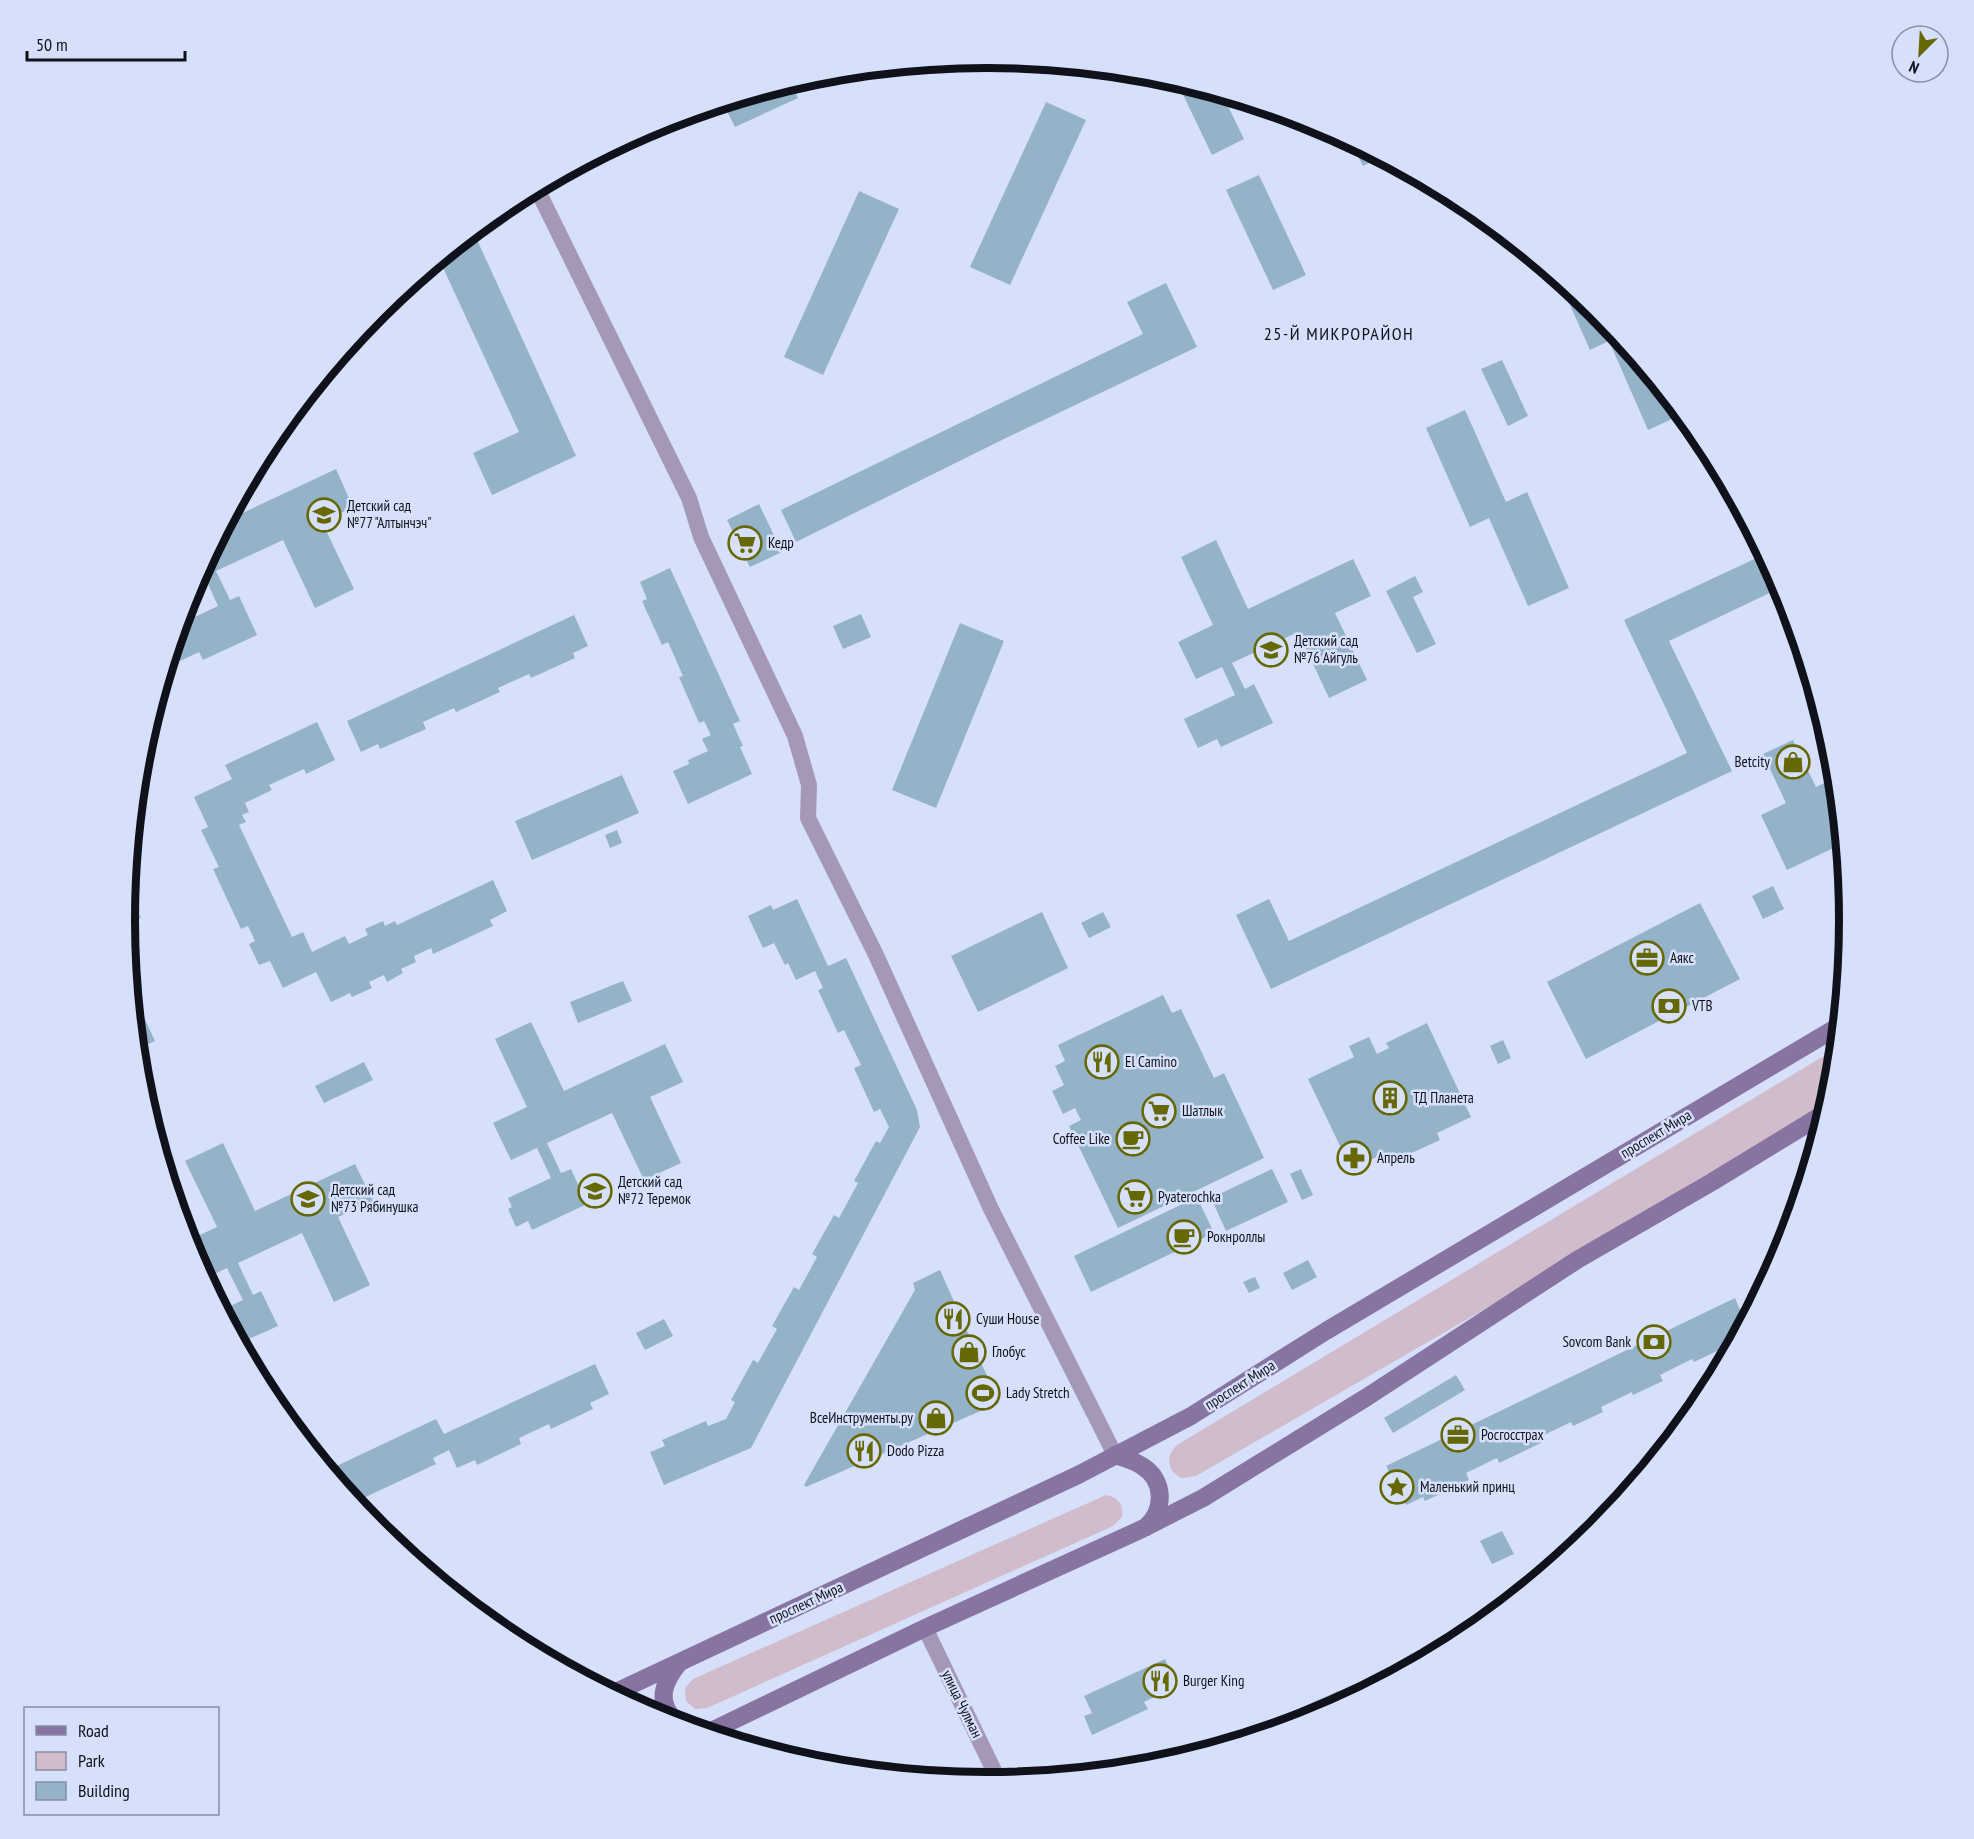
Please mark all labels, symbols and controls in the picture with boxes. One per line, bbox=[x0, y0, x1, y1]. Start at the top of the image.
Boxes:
scale bar bbox=[27, 24, 184, 62]
north arrow bbox=[1890, 24, 1950, 84]
text: 50 m bbox=[36, 33, 68, 56]
text: N bbox=[1906, 57, 1922, 79]
district label: 25-Й МИКРОРАЙОН bbox=[1264, 322, 1414, 345]
place label: Детский сад №77 "Алтынчэч" bbox=[347, 496, 432, 532]
school or university icon: Детский сад №77 "Алтынчэч" bbox=[306, 497, 342, 533]
supermarket icon: Кедр bbox=[727, 525, 763, 561]
place label: Кедр bbox=[768, 533, 794, 552]
place label: Детский сад №76 Айгуль bbox=[1294, 631, 1359, 667]
school or university icon: Детский сад №76 Айгуль bbox=[1253, 632, 1289, 668]
shop icon: Betcity bbox=[1775, 744, 1811, 780]
place label: Betcity bbox=[1734, 752, 1770, 771]
office icon: Аякс bbox=[1629, 940, 1665, 976]
place label: Аякс bbox=[1670, 948, 1694, 967]
bank icon: VTB bbox=[1651, 988, 1687, 1024]
place label: VTB bbox=[1691, 996, 1713, 1015]
restaurant icon: El Camino bbox=[1084, 1044, 1120, 1080]
place label: El Camino bbox=[1125, 1052, 1177, 1071]
building icon: ТД Планета bbox=[1372, 1080, 1408, 1116]
place label: ТД Планета bbox=[1413, 1088, 1474, 1107]
supermarket icon: Шатлык bbox=[1141, 1093, 1177, 1129]
place label: Шатлык bbox=[1182, 1101, 1223, 1120]
street label: проспект Мира bbox=[1617, 1105, 1695, 1162]
cafe icon: Coffee Like bbox=[1115, 1121, 1151, 1157]
place label: Coffee Like bbox=[1053, 1129, 1110, 1148]
pharmacy icon: Апрель bbox=[1336, 1140, 1372, 1176]
place label: Апрель bbox=[1377, 1148, 1415, 1167]
place label: Детский сад №72 Теремок bbox=[618, 1172, 691, 1208]
school or university icon: Детский сад №72 Теремок bbox=[577, 1173, 613, 1209]
supermarket icon: Pyaterochka bbox=[1117, 1179, 1153, 1215]
place label: Детский сад №73 Рябинушка bbox=[331, 1180, 419, 1216]
school or university icon: Детский сад №73 Рябинушка bbox=[290, 1181, 326, 1217]
place label: Pyaterochka bbox=[1158, 1187, 1221, 1206]
cafe icon: Рокнроллы bbox=[1166, 1219, 1202, 1255]
place label: Рокнроллы bbox=[1207, 1227, 1265, 1246]
restaurant icon: Суши House bbox=[935, 1301, 971, 1337]
place label: Суши House bbox=[976, 1309, 1039, 1328]
bank icon: Sovcom Bank bbox=[1636, 1324, 1672, 1360]
place label: Sovcom Bank bbox=[1562, 1332, 1631, 1351]
shop icon: Глобус bbox=[951, 1334, 987, 1370]
place label: Глобус bbox=[992, 1342, 1027, 1361]
street label: проспект Мира bbox=[1201, 1355, 1278, 1414]
sports icon: Lady Stretch bbox=[965, 1375, 1001, 1411]
place label: Lady Stretch bbox=[1006, 1383, 1070, 1402]
shop icon: ВсеИнструменты.ру bbox=[918, 1400, 954, 1436]
place label: ВсеИнструменты.ру bbox=[810, 1408, 913, 1427]
office icon: Росгосстрах bbox=[1440, 1417, 1476, 1453]
place label: Росгосстрах bbox=[1481, 1425, 1544, 1444]
restaurant icon: Dodo Pizza bbox=[846, 1433, 882, 1469]
place label: Dodo Pizza bbox=[887, 1441, 944, 1460]
place icon: Маленький принц bbox=[1379, 1469, 1415, 1505]
place label: Маленький принц bbox=[1420, 1477, 1515, 1496]
street label: проспект Мира bbox=[766, 1577, 846, 1628]
restaurant icon: Burger King bbox=[1142, 1663, 1178, 1699]
street label: улица Чулман bbox=[938, 1667, 987, 1741]
place label: Burger King bbox=[1183, 1671, 1244, 1690]
legend bbox=[24, 1707, 219, 1815]
text: Road bbox=[78, 1719, 109, 1742]
text: Park bbox=[78, 1749, 105, 1772]
text: Building bbox=[78, 1779, 130, 1802]

